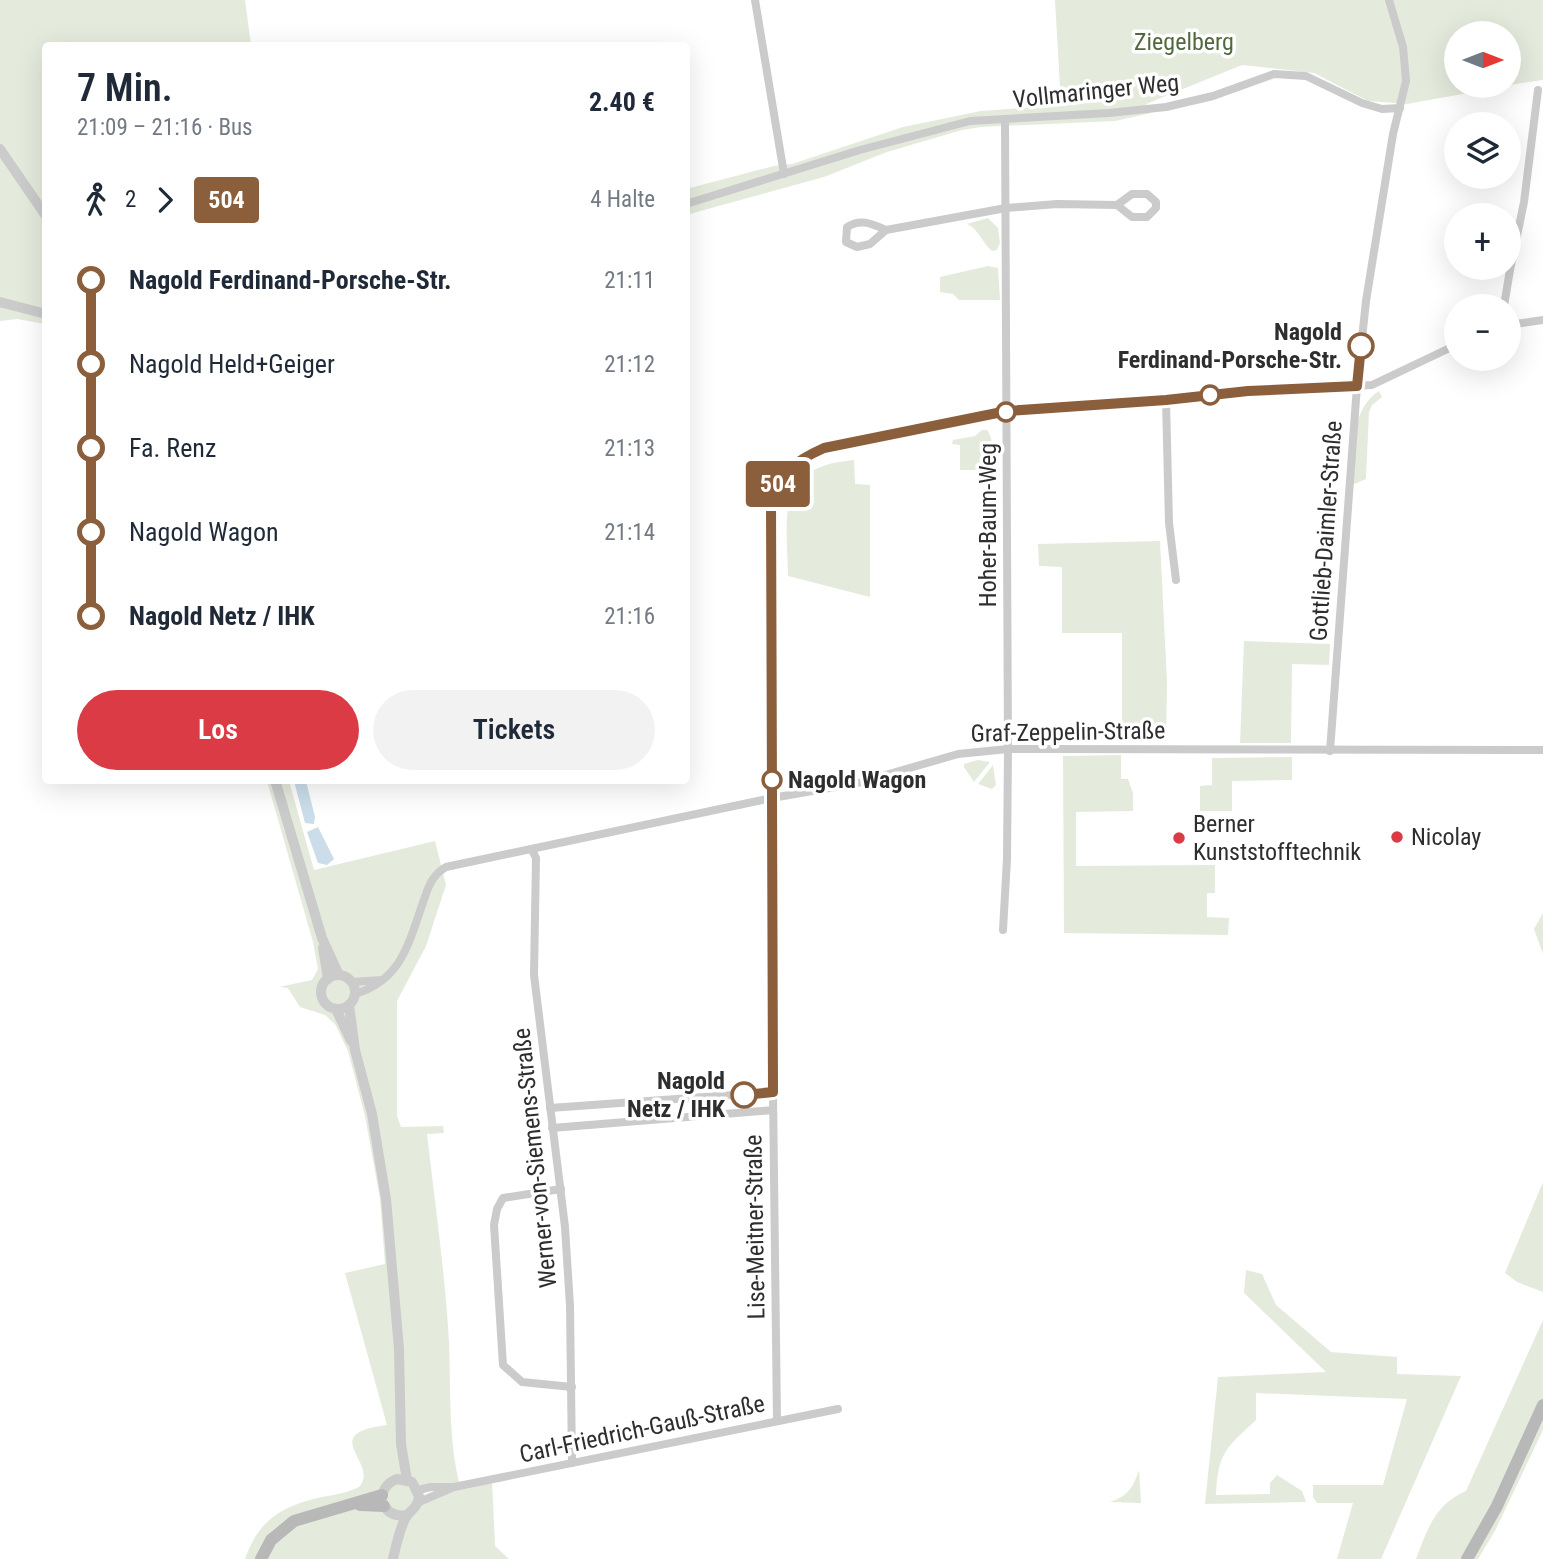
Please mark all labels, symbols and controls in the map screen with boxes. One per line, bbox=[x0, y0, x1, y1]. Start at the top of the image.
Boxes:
north arrow bbox=[1444, 21, 1521, 98]
map controls bbox=[1444, 21, 1521, 371]
park label: Ziegelberg bbox=[1134, 28, 1234, 56]
text: 7 Min. bbox=[77, 66, 172, 110]
street label: Vollmaringer Weg bbox=[1012, 68, 1180, 114]
text: 2.40 € bbox=[589, 87, 655, 117]
button: layers bbox=[1444, 112, 1521, 189]
text: 21:09 – 21:16 · Bus bbox=[77, 114, 253, 141]
icon: walk bbox=[77, 181, 115, 219]
icon: forward bbox=[146, 181, 184, 219]
text: 2 bbox=[125, 186, 136, 213]
text: 504 bbox=[208, 186, 245, 214]
text: 4 Halte bbox=[590, 186, 655, 213]
button: + bbox=[1444, 203, 1521, 280]
text: Nagold Ferdinand-Porsche-Str. bbox=[129, 265, 452, 295]
text: 21:11 bbox=[604, 267, 655, 294]
button: − bbox=[1444, 294, 1521, 371]
place label: Nagold Ferdinand-Porsche-Str. bbox=[1118, 318, 1342, 374]
marker: Nagold Ferdinand-Porsche-Str. bbox=[1348, 333, 1374, 359]
text: Nagold Held+Geiger bbox=[129, 349, 335, 379]
text: 21:12 bbox=[604, 351, 655, 378]
unlabelled marker bbox=[1200, 385, 1220, 405]
unlabelled marker bbox=[996, 402, 1016, 422]
street label: Gottlieb-Daimler-Straße bbox=[1304, 420, 1348, 642]
text: Fa. Renz bbox=[129, 433, 216, 463]
text: 21:13 bbox=[604, 435, 655, 462]
street label: Hoher-Baum-Weg bbox=[974, 443, 1002, 607]
line badge: 504 bbox=[738, 461, 818, 507]
text: 504 bbox=[760, 470, 796, 498]
text: Nagold Wagon bbox=[129, 517, 279, 547]
text: 21:14 bbox=[604, 519, 655, 546]
text: Nagold Netz / IHK bbox=[129, 601, 315, 631]
text: 21:16 bbox=[604, 603, 655, 630]
button: Los bbox=[77, 690, 359, 770]
button: Tickets bbox=[373, 690, 655, 770]
street label: Graf-Zeppelin-Straße bbox=[970, 716, 1166, 748]
place label: Nagold Wagon bbox=[788, 766, 926, 794]
marker: Nagold Wagon bbox=[762, 770, 782, 790]
place label: Berner Kunststofftechnik bbox=[1193, 810, 1361, 866]
place label: Nicolay bbox=[1411, 823, 1481, 851]
marker: Nicolay bbox=[1389, 829, 1405, 845]
marker: Berner Kunststofftechnik bbox=[1171, 830, 1187, 846]
street label: Werner-von-Siemens-Straße bbox=[507, 1027, 563, 1289]
place label: Nagold Netz / IHK bbox=[627, 1067, 726, 1123]
marker: Nagold Netz / IHK bbox=[731, 1082, 757, 1108]
street label: Lise-Meitner-Straße bbox=[739, 1134, 771, 1320]
street label: Carl-Friedrich-Gauß-Straße bbox=[517, 1389, 767, 1469]

